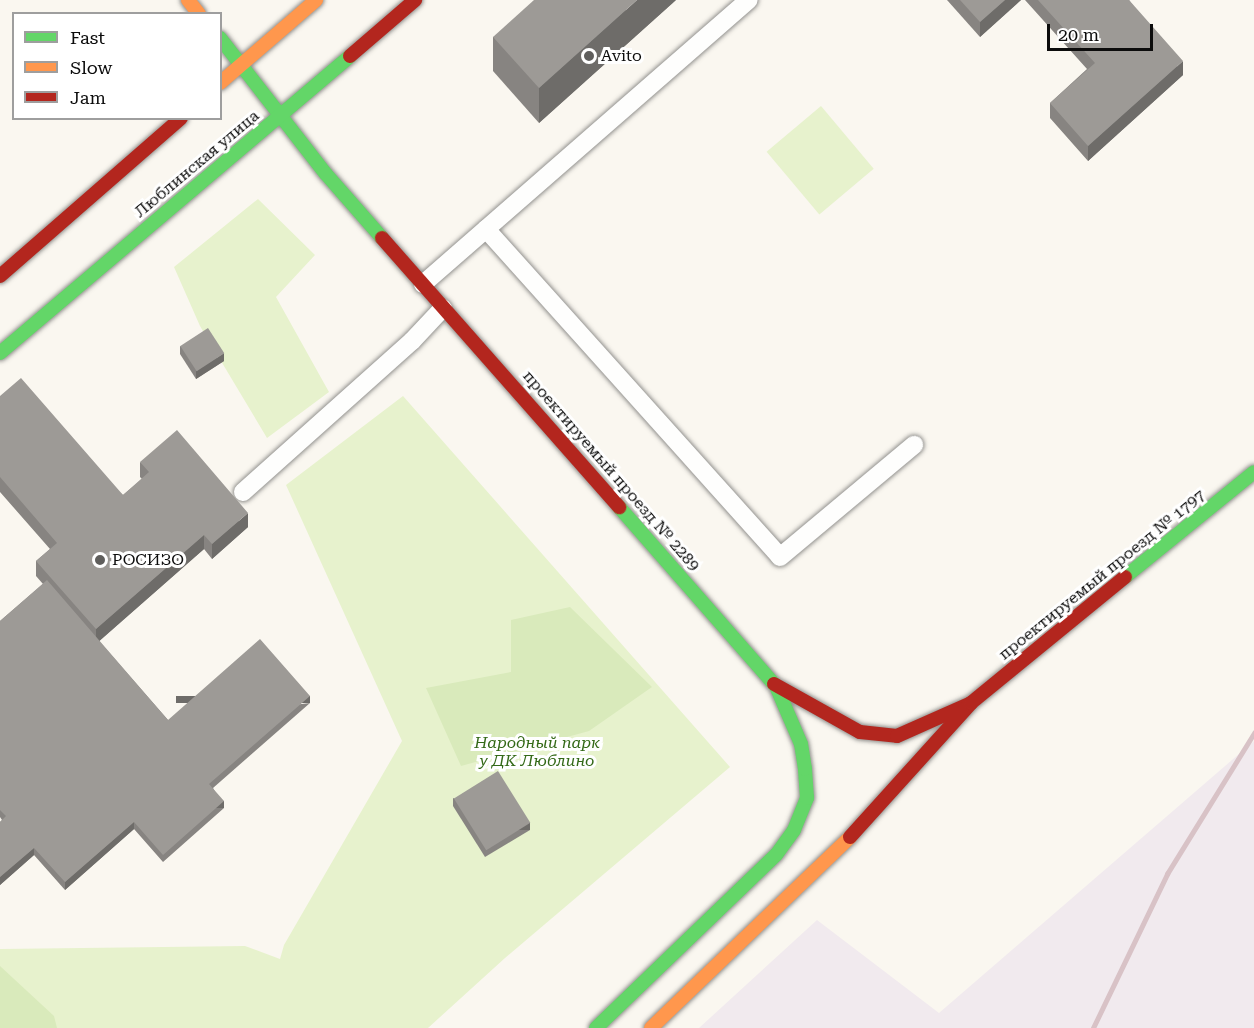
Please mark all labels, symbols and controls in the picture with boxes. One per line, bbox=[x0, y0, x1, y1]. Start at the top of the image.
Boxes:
legend bbox=[12, 12, 222, 120]
scale bar bbox=[1050, 12, 1156, 50]
text: 20 m bbox=[1058, 24, 1099, 45]
text: Fast bbox=[70, 27, 105, 48]
place label: Avito bbox=[601, 46, 642, 66]
marker: Avito bbox=[582, 49, 596, 63]
text: Slow bbox=[70, 57, 112, 78]
text: Jam bbox=[70, 87, 106, 108]
street label: Люблинская улица bbox=[131, 106, 263, 222]
street label: проектируемый проезд № 2289 bbox=[519, 367, 703, 575]
street label: проектируемый проезд № 1797 bbox=[995, 486, 1209, 664]
place label: РОСИЗО bbox=[112, 550, 184, 570]
marker: РОСИЗО bbox=[93, 553, 107, 567]
park label: Народный парк у ДК Люблино bbox=[474, 733, 600, 771]

